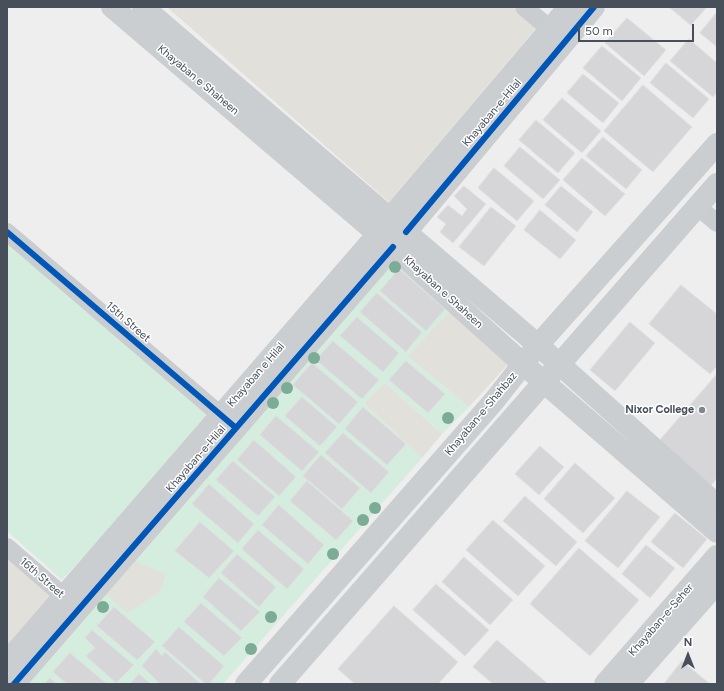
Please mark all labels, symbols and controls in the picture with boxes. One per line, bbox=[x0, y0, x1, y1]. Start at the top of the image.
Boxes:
scale bar bbox=[580, 16, 696, 42]
text: 50 m bbox=[585, 24, 613, 38]
street label: Khayaban e Shaheen bbox=[155, 42, 241, 118]
street label: Khayaban-e-Hilal bbox=[460, 76, 524, 150]
street label: Khayaban e Shaheen bbox=[401, 253, 485, 331]
street label: 15th Street bbox=[103, 299, 153, 345]
street label: Khayaban e Hilal bbox=[225, 340, 287, 410]
street label: Khayaban-e-Shahbaz bbox=[442, 369, 520, 459]
place label: Nixor College bbox=[625, 403, 694, 417]
marker: Nixor College bbox=[697, 405, 707, 415]
street label: Khayaban-e-Hilal bbox=[163, 423, 229, 495]
street label: 16th Street bbox=[17, 555, 67, 601]
street label: Khayaban-e-Seher bbox=[626, 581, 696, 659]
north arrow bbox=[668, 635, 708, 675]
text: N bbox=[684, 636, 692, 649]

